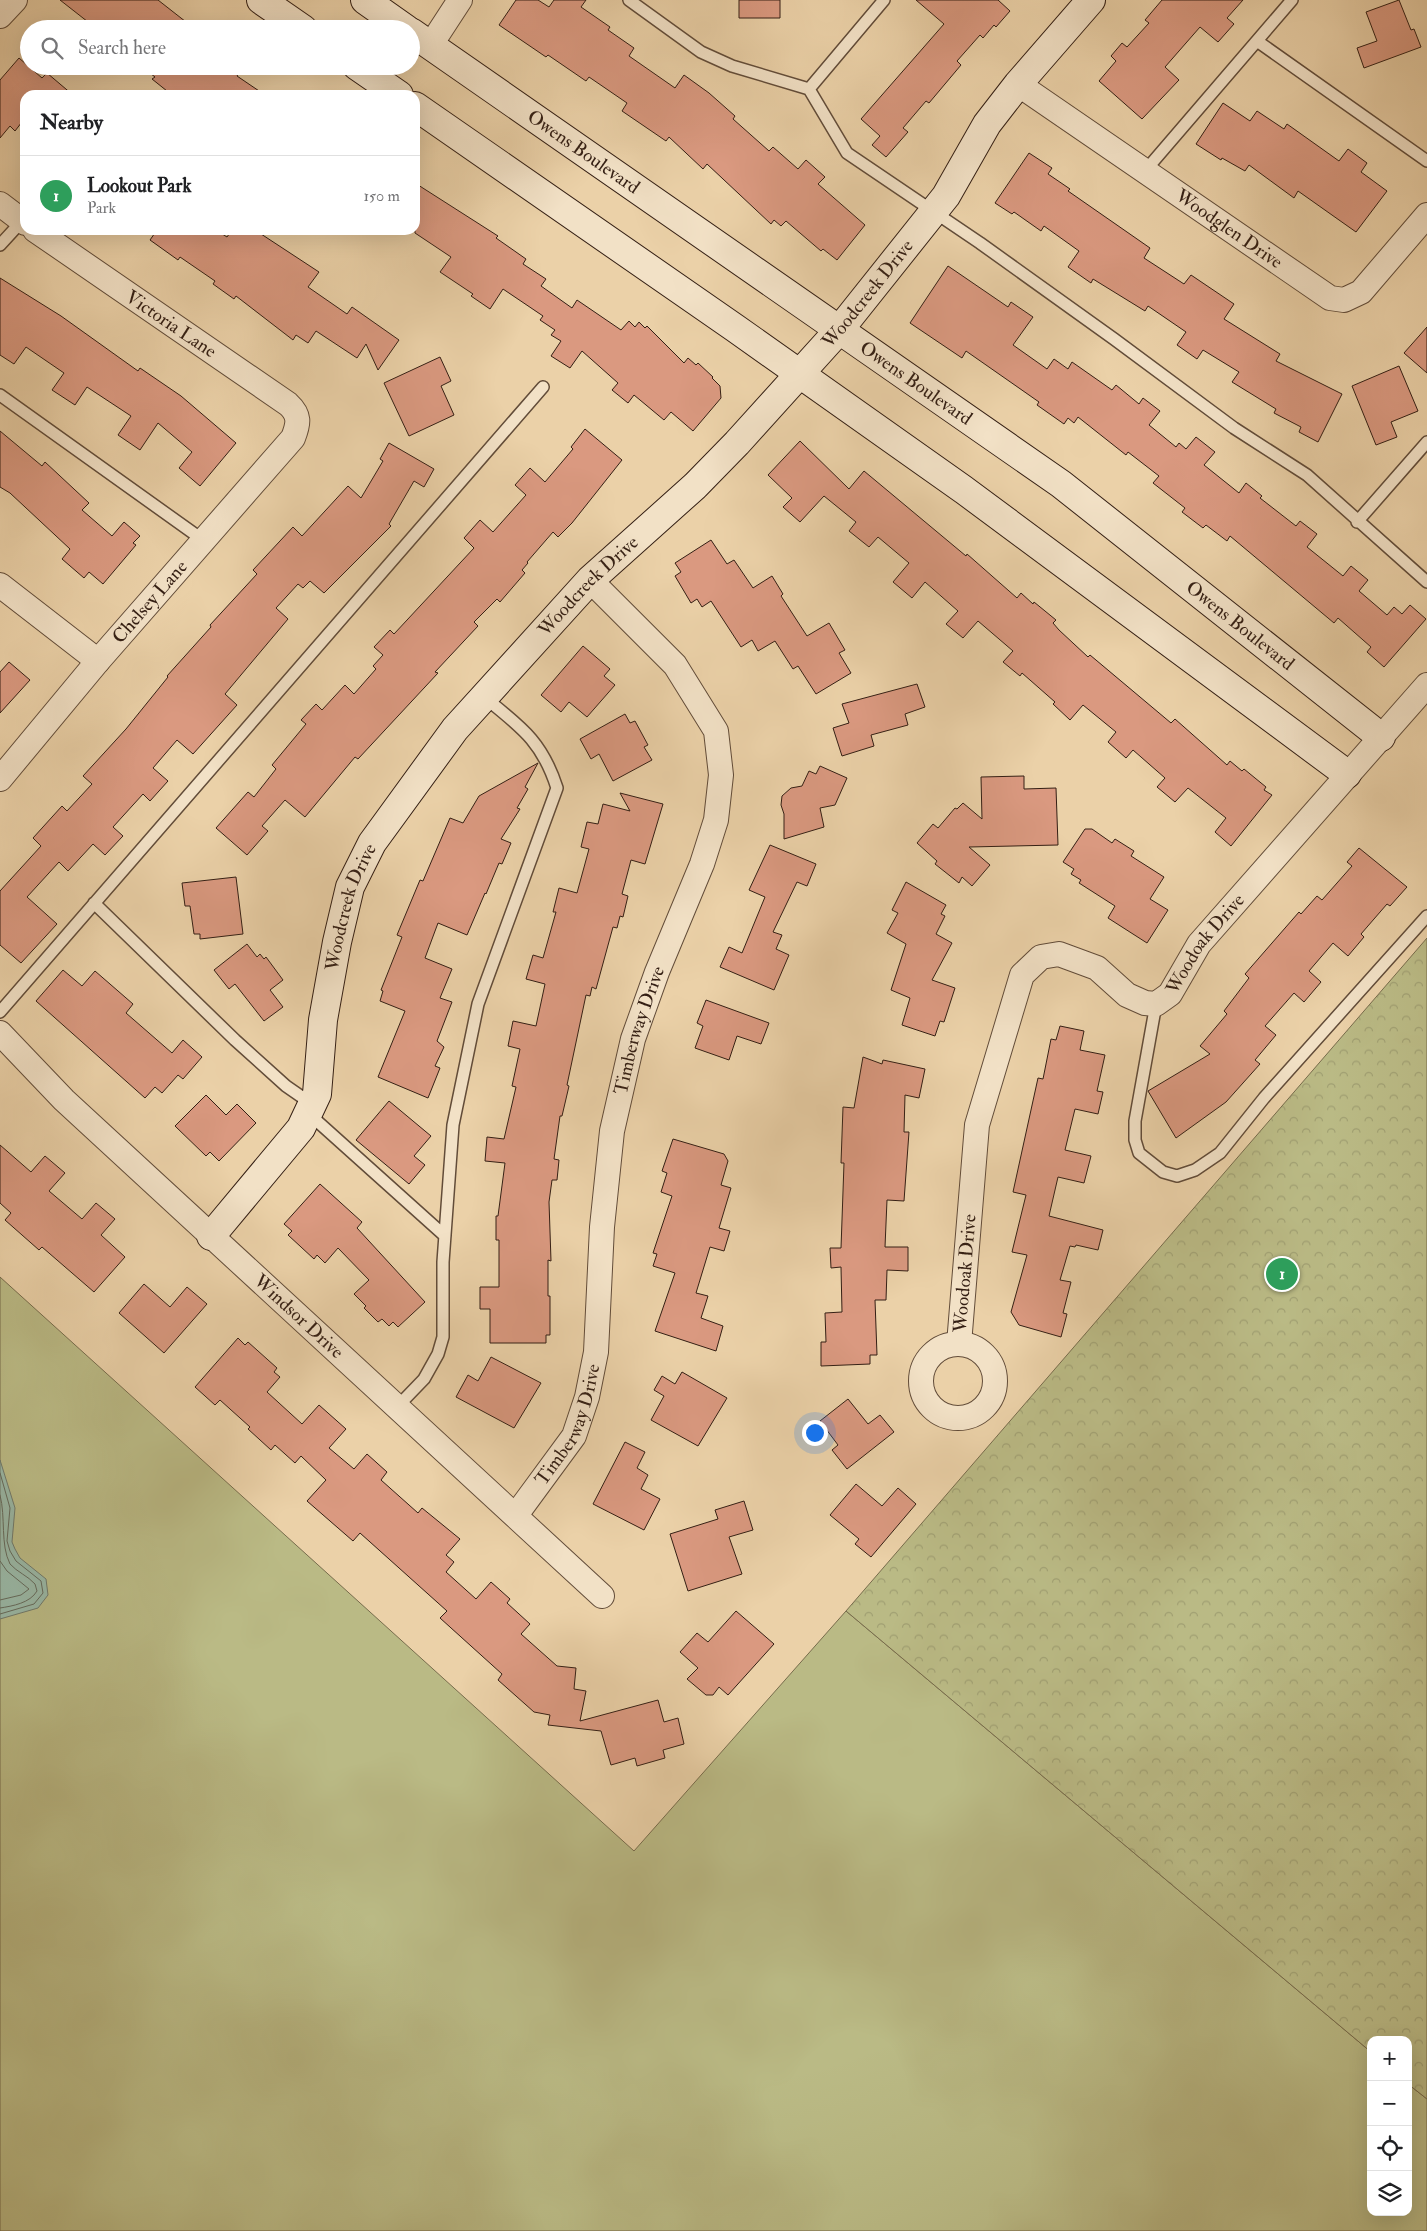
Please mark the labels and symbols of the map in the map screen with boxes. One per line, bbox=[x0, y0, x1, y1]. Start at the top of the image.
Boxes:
street label: Owens Boulevard bbox=[522, 104, 645, 200]
street label: Woodglen Drive bbox=[1170, 183, 1287, 274]
street label: Woodcreek Drive bbox=[816, 235, 919, 354]
street label: Victoria Lane bbox=[121, 285, 221, 363]
street label: Owens Boulevard bbox=[855, 336, 977, 431]
street label: Woodcreek Drive bbox=[532, 530, 643, 642]
street label: Chelsey Lane bbox=[107, 555, 193, 648]
street label: Owens Boulevard bbox=[1181, 575, 1300, 676]
street label: Woodcreek Drive bbox=[320, 839, 382, 974]
street label: Woodoak Drive bbox=[1160, 889, 1250, 999]
street label: Timberway Drive bbox=[609, 962, 670, 1097]
street label: Woodoak Drive bbox=[948, 1213, 982, 1334]
pin: 1 bbox=[1266, 1255, 1298, 1293]
street label: Windsor Drive bbox=[248, 1268, 349, 1364]
street label: Timberway Drive bbox=[530, 1362, 605, 1490]
your location bbox=[802, 1420, 828, 1446]

